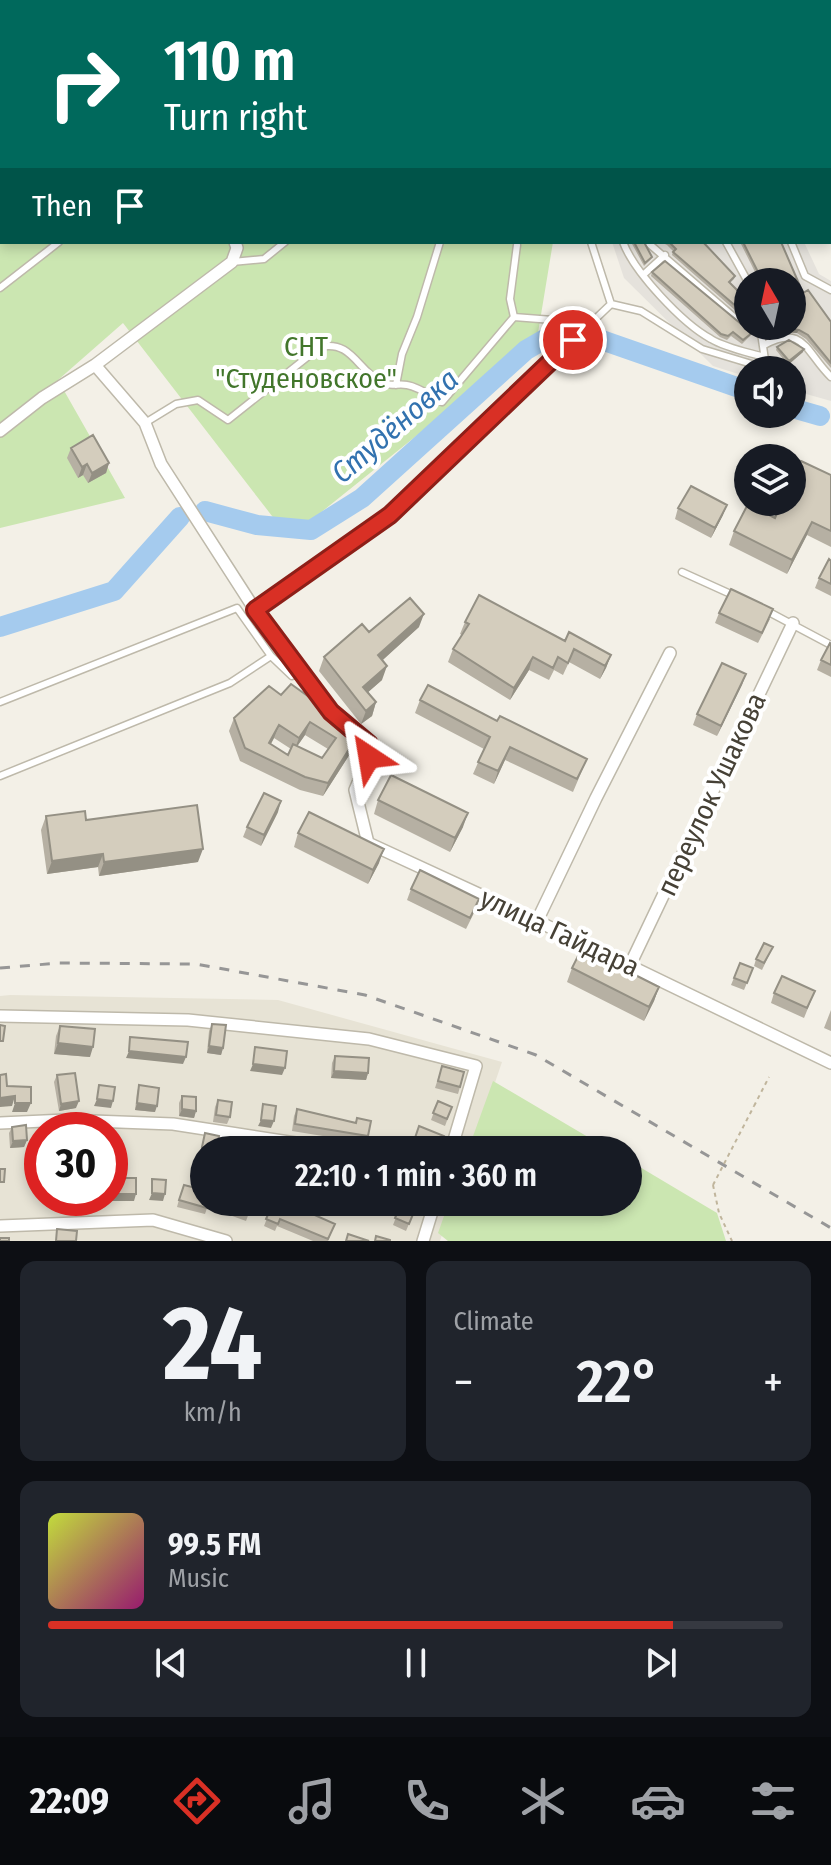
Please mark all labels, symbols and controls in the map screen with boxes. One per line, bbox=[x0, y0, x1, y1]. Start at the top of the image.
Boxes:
text: 110 m bbox=[164, 28, 295, 95]
icon: right bbox=[32, 32, 136, 136]
text: Turn right bbox=[164, 96, 307, 140]
icon: arrive bbox=[108, 184, 152, 228]
text: Then bbox=[32, 188, 92, 224]
north arrow bbox=[734, 268, 806, 340]
map controls bbox=[734, 268, 806, 516]
pin bbox=[539, 306, 607, 374]
icon: arrive bbox=[551, 318, 595, 362]
park label: СНТ "Студеновское" bbox=[215, 330, 397, 395]
button: sound bbox=[734, 356, 806, 428]
water label: Студёновка bbox=[324, 361, 466, 491]
button: layers bbox=[734, 444, 806, 516]
street label: переулок Ушакова bbox=[650, 688, 773, 901]
position arrow bbox=[327, 715, 411, 799]
street label: улица Гайдара bbox=[475, 881, 645, 984]
speed limit sign: 30 bbox=[24, 1112, 128, 1216]
text: 22:10 · 1 min · 360 m bbox=[295, 1158, 537, 1194]
text: 24 bbox=[163, 1282, 263, 1407]
text: Climate bbox=[454, 1306, 534, 1337]
text: 22° bbox=[577, 1346, 660, 1418]
text: − bbox=[454, 1356, 473, 1409]
text: + bbox=[763, 1356, 783, 1409]
text: km/h bbox=[184, 1397, 242, 1428]
text: 99.5 FM bbox=[168, 1527, 261, 1563]
text: Music bbox=[168, 1563, 229, 1594]
icon: previous bbox=[149, 1641, 193, 1685]
icon: pause bbox=[394, 1641, 438, 1685]
icon: next bbox=[639, 1641, 683, 1685]
icon: directions bbox=[169, 1773, 225, 1829]
icon: music bbox=[284, 1773, 340, 1829]
icon: phone bbox=[399, 1773, 455, 1829]
icon: climate bbox=[515, 1773, 571, 1829]
icon: car bbox=[630, 1773, 686, 1829]
icon: filters bbox=[745, 1773, 801, 1829]
text: 22:09 bbox=[30, 1779, 109, 1823]

